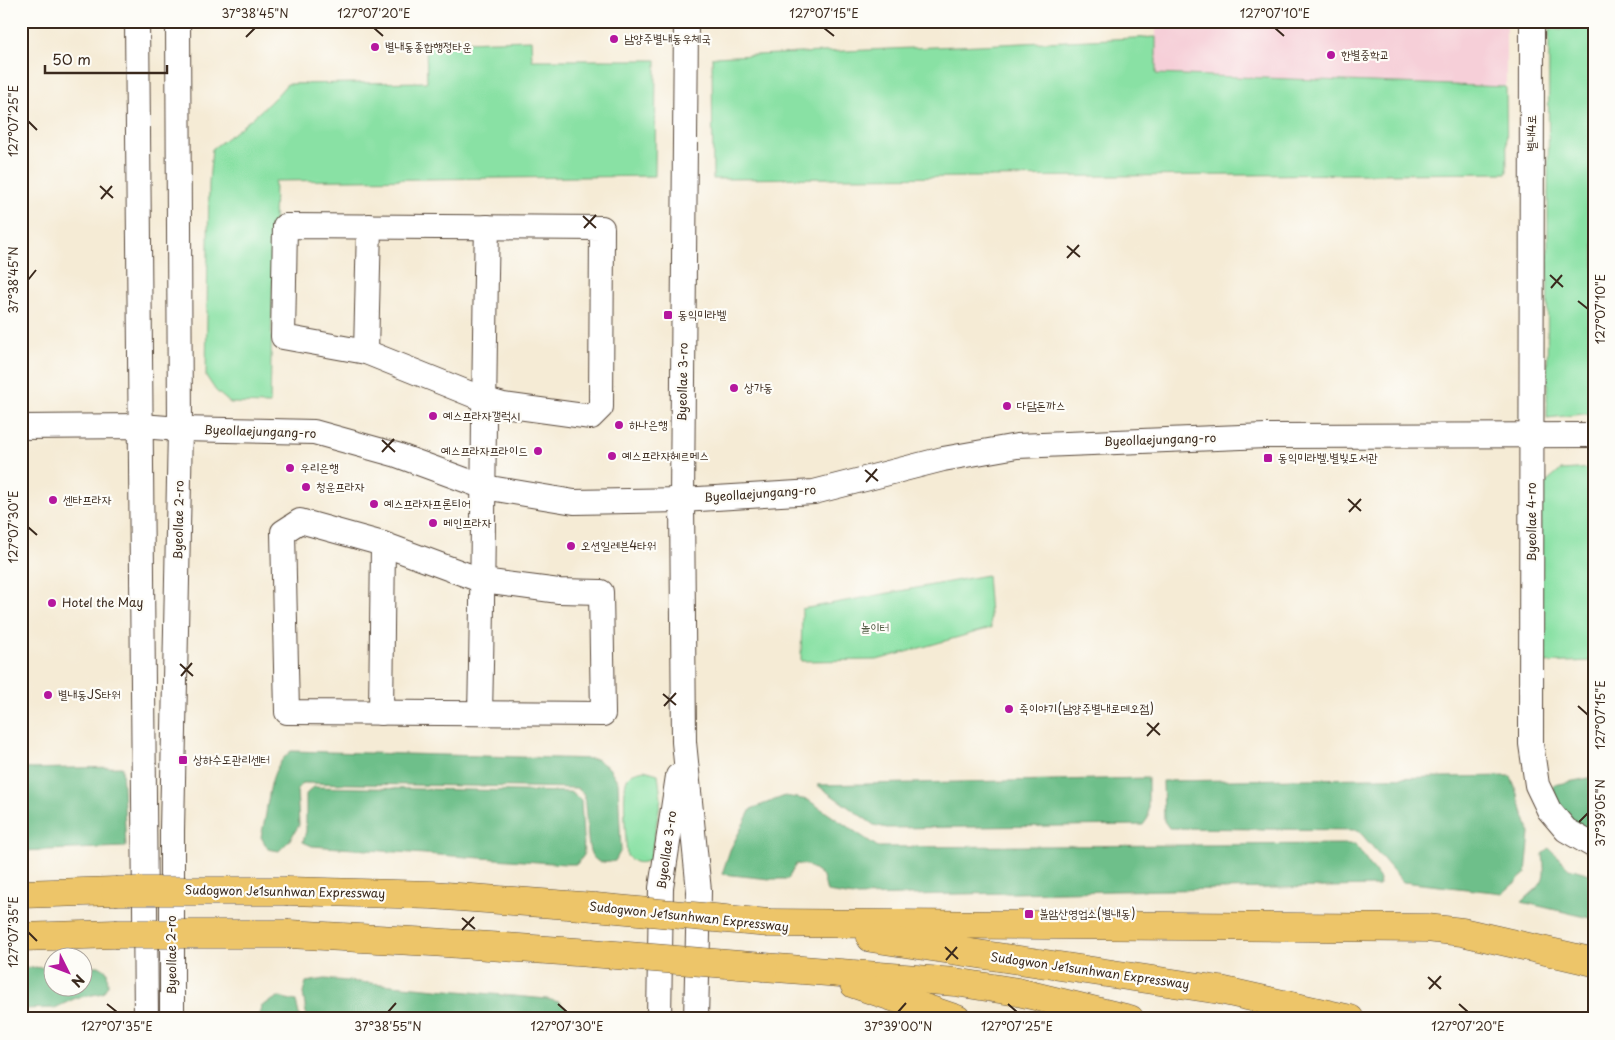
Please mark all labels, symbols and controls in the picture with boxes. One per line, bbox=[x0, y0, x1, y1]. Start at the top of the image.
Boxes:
text: 37°38'45"N bbox=[221, 4, 289, 22]
text: 127°07'20"E bbox=[337, 4, 411, 22]
text: 127°07'15"E bbox=[789, 4, 859, 22]
text: 127°07'10"E bbox=[1240, 4, 1310, 22]
place label: 남양주별내동우체국 bbox=[624, 29, 711, 47]
marker: 남양주별내동우체국 bbox=[608, 33, 620, 45]
place label: 별내동종합행정타운 bbox=[385, 37, 472, 55]
marker: 별내동종합행정타운 bbox=[369, 41, 381, 53]
scale bar bbox=[45, 42, 168, 74]
place label: 한별중학교 bbox=[1341, 45, 1389, 63]
text: 50 m bbox=[52, 47, 91, 70]
marker: 한별중학교 bbox=[1325, 49, 1337, 61]
text: 127°07'25"E bbox=[4, 85, 22, 157]
street label: 별내4로 bbox=[1522, 115, 1540, 151]
text: 37°38'45"N bbox=[4, 246, 22, 314]
text: 127°07'10"E bbox=[1591, 274, 1609, 344]
place label: 동익미라벨 bbox=[678, 305, 727, 323]
marker: 동익미라벨 bbox=[662, 309, 674, 321]
street label: Byeollae 3-ro bbox=[672, 342, 692, 422]
place label: 상가동 bbox=[744, 378, 773, 396]
marker: 상가동 bbox=[728, 382, 740, 394]
place label: 다담돈까스 bbox=[1017, 396, 1065, 414]
marker: 다담돈까스 bbox=[1001, 400, 1013, 412]
place label: 예스프라자갤럭시 bbox=[443, 406, 520, 424]
marker: 예스프라자갤럭시 bbox=[427, 410, 439, 422]
place label: 하나은행 bbox=[629, 415, 668, 433]
marker: 하나은행 bbox=[613, 419, 625, 431]
street label: Byeollaejungang-ro bbox=[204, 420, 317, 442]
street label: Byeollaejungang-ro bbox=[1103, 428, 1217, 450]
place label: 예스프라자프라이드 bbox=[441, 441, 528, 459]
marker: 예스프라자프라이드 bbox=[532, 445, 544, 457]
place label: 예스프라자헤르메스 bbox=[622, 446, 709, 464]
place label: 동익미라벨.별빛도서관 bbox=[1278, 448, 1378, 466]
marker: 예스프라자헤르메스 bbox=[606, 450, 618, 462]
marker: 동익미라벨.별빛도서관 bbox=[1262, 452, 1274, 464]
place label: 우리은행 bbox=[300, 458, 339, 476]
marker: 우리은행 bbox=[284, 462, 296, 474]
place label: 청운프라자 bbox=[316, 477, 365, 495]
street label: Byeollae 2-ro bbox=[168, 480, 188, 560]
street label: Byeollaejungang-ro bbox=[703, 480, 817, 506]
marker: 청운프라자 bbox=[300, 481, 312, 493]
street label: Byeollae 4-ro bbox=[1522, 482, 1540, 562]
place label: 센타프라자 bbox=[63, 490, 112, 508]
text: 127°07'30"E bbox=[4, 491, 22, 563]
marker: 센타프라자 bbox=[47, 494, 59, 506]
place label: 예스프라자프론티어 bbox=[384, 494, 471, 512]
marker: 예스프라자프론티어 bbox=[368, 498, 380, 510]
place label: 메인프라자 bbox=[443, 513, 492, 531]
marker: 메인프라자 bbox=[427, 517, 439, 529]
place label: 오션일레븐4타워 bbox=[581, 536, 657, 554]
marker: 오션일레븐4타워 bbox=[565, 540, 577, 552]
place label: Hotel the May bbox=[62, 593, 143, 611]
marker: Hotel the May bbox=[46, 597, 58, 609]
park label: 놀이터 bbox=[861, 618, 889, 636]
text: 127°07'15"E bbox=[1591, 680, 1609, 750]
place label: 별내동JS타워 bbox=[58, 685, 121, 703]
marker: 별내동JS타워 bbox=[42, 689, 54, 701]
place label: 죽이야기(남양주별내로데오점) bbox=[1019, 699, 1154, 717]
marker: 죽이야기(남양주별내로데오점) bbox=[1003, 703, 1015, 715]
place label: 상하수도관리센터 bbox=[193, 750, 270, 768]
marker: 상하수도관리센터 bbox=[177, 754, 189, 766]
text: 37°39'05"N bbox=[1591, 779, 1609, 847]
street label: Byeollae 3-ro bbox=[652, 809, 680, 890]
street label: Sudogwon Je1sunhwan Expressway bbox=[185, 880, 385, 902]
text: 127°07'35"E bbox=[4, 896, 22, 968]
street label: Sudogwon Je1sunhwan Expressway bbox=[589, 897, 790, 935]
place label: 불암산영업소(별내동) bbox=[1039, 904, 1135, 922]
marker: 불암산영업소(별내동) bbox=[1023, 908, 1035, 920]
street label: Byeollae 2-ro bbox=[162, 915, 180, 995]
street label: Sudogwon Je1sunhwan Expressway bbox=[990, 947, 1191, 993]
north arrow bbox=[42, 948, 92, 998]
text: N bbox=[67, 970, 90, 992]
text: 127°07'35"E bbox=[81, 1017, 153, 1035]
text: 37°38'55"N bbox=[354, 1017, 422, 1035]
text: 127°07'30"E bbox=[531, 1017, 603, 1035]
text: 37°39'00"N bbox=[864, 1017, 932, 1035]
text: 127°07'25"E bbox=[981, 1017, 1053, 1035]
text: 127°07'20"E bbox=[1431, 1017, 1505, 1035]

